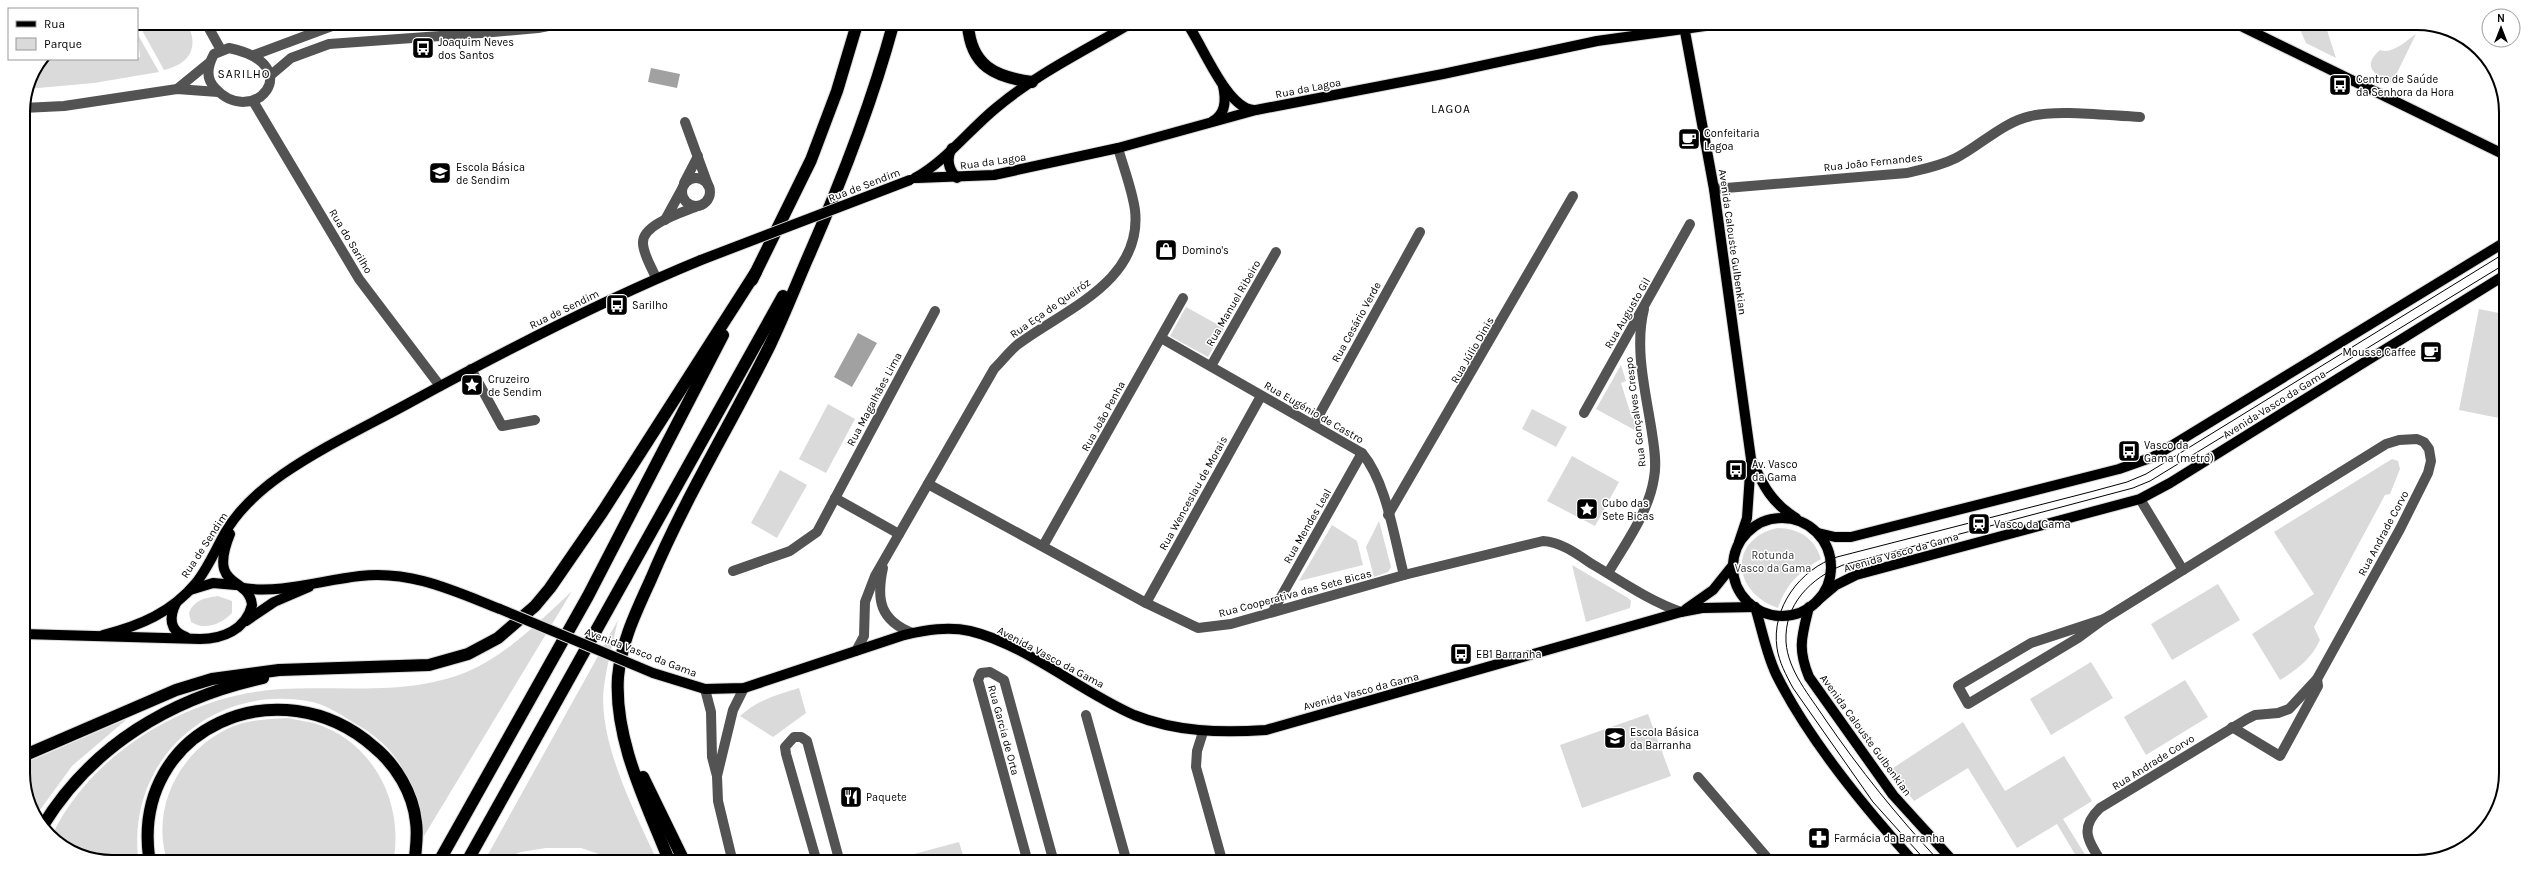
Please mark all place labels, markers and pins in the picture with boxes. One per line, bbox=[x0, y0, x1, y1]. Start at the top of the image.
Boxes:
bus stop icon: Joaquim Neves dos Santos bbox=[410, 35, 436, 61]
place label: Joaquim Neves dos Santos bbox=[438, 36, 514, 62]
bus stop icon: Centro de Saúde da Senhora da Hora bbox=[2327, 72, 2353, 98]
place label: Centro de Saúde da Senhora da Hora bbox=[2356, 73, 2454, 99]
cafe icon: Confeitaria Lagoa bbox=[1676, 126, 1702, 152]
place label: Confeitaria Lagoa bbox=[1704, 127, 1760, 153]
school or university icon: Escola Básica de Sendim bbox=[427, 160, 453, 186]
place label: Escola Básica de Sendim bbox=[456, 161, 525, 187]
shop icon: Domino's bbox=[1153, 237, 1179, 263]
place label: Domino's bbox=[1182, 244, 1229, 257]
bus stop icon: Sarilho bbox=[604, 292, 630, 318]
place label: Sarilho bbox=[632, 299, 668, 312]
cafe icon: Mousse Caffee bbox=[2418, 339, 2444, 365]
place label: Mousse Caffee bbox=[2343, 346, 2416, 359]
place icon: Cruzeiro de Sendim bbox=[459, 372, 485, 398]
place label: Cruzeiro de Sendim bbox=[488, 373, 542, 399]
bus stop icon: Vasco da Gama (metro) bbox=[2116, 438, 2142, 464]
place label: Vasco da Gama (metro) bbox=[2144, 439, 2214, 465]
bus stop icon: Av. Vasco da Gama bbox=[1723, 457, 1749, 483]
place label: Av. Vasco da Gama bbox=[1752, 458, 1798, 484]
place icon: Cubo das Sete Bicas bbox=[1574, 496, 1600, 522]
place label: Cubo das Sete Bicas bbox=[1602, 497, 1655, 523]
station icon: Vasco da Gama bbox=[1966, 511, 1992, 537]
place label: Vasco da Gama bbox=[1994, 518, 2071, 531]
bus stop icon: EB1 Barranha bbox=[1448, 641, 1474, 667]
place label: EB1 Barranha bbox=[1476, 648, 1542, 661]
school or university icon: Escola Básica da Barranha bbox=[1602, 725, 1628, 751]
place label: Escola Básica da Barranha bbox=[1630, 726, 1699, 752]
restaurant icon: Paquete bbox=[838, 784, 864, 810]
place label: Paquete bbox=[866, 791, 907, 804]
pharmacy icon: Farmácia da Barranha bbox=[1806, 825, 1832, 851]
place label: Farmácia da Barranha bbox=[1834, 832, 1945, 845]

